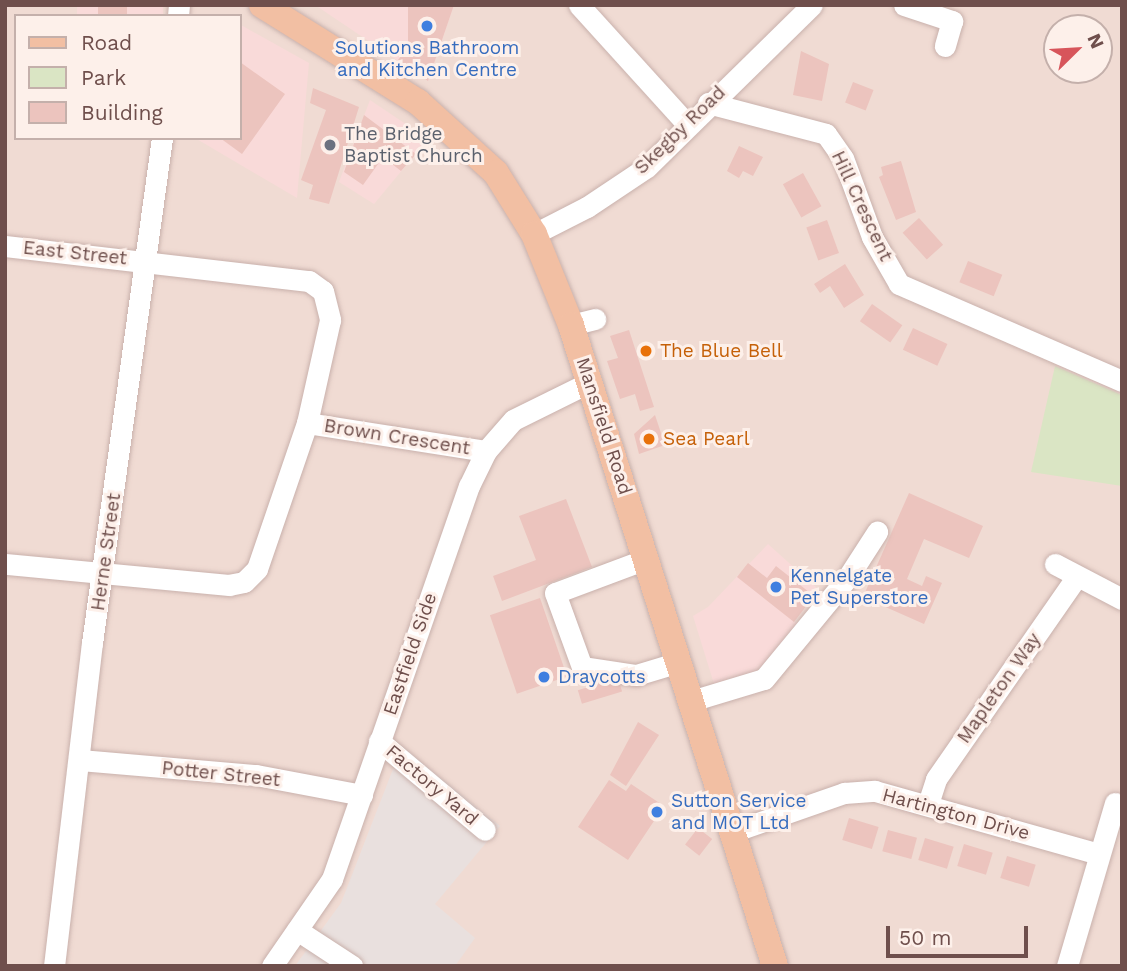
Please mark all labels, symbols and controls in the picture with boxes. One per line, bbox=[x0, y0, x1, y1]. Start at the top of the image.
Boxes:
legend bbox=[14, 14, 242, 140]
north arrow bbox=[1043, 14, 1113, 84]
marker: Solutions Bathroom and Kitchen Centre bbox=[419, 18, 435, 34]
text: Road bbox=[81, 30, 132, 55]
text: N bbox=[1082, 30, 1109, 52]
place label: Solutions Bathroom and Kitchen Centre bbox=[335, 37, 519, 81]
text: Park bbox=[81, 65, 126, 90]
street label: Skegby Road bbox=[630, 81, 730, 179]
text: Building bbox=[81, 100, 163, 125]
place label: The Bridge Baptist Church bbox=[344, 123, 483, 167]
marker: The Bridge Baptist Church bbox=[322, 137, 338, 153]
street label: Hill Crescent bbox=[826, 147, 898, 265]
street label: East Street bbox=[22, 236, 128, 270]
place label: The Blue Bell bbox=[660, 340, 783, 362]
marker: The Blue Bell bbox=[638, 343, 654, 359]
street label: Mansfield Road bbox=[571, 355, 637, 497]
street label: Brown Crescent bbox=[322, 414, 472, 460]
place label: Sea Pearl bbox=[663, 428, 750, 450]
marker: Sea Pearl bbox=[641, 431, 657, 447]
street label: Herne Street bbox=[86, 492, 126, 612]
place label: Kennelgate Pet Superstore bbox=[790, 565, 928, 609]
marker: Kennelgate Pet Superstore bbox=[768, 579, 784, 595]
street label: Eastfield Side bbox=[378, 590, 442, 718]
street label: Mapleton Way bbox=[952, 628, 1046, 748]
place label: Draycotts bbox=[558, 666, 646, 688]
marker: Draycotts bbox=[536, 669, 552, 685]
street label: Factory Yard bbox=[381, 739, 483, 831]
street label: Potter Street bbox=[160, 756, 282, 792]
street label: Hartington Drive bbox=[880, 783, 1032, 845]
place label: Sutton Service and MOT Ltd bbox=[671, 790, 807, 834]
marker: Sutton Service and MOT Ltd bbox=[649, 804, 665, 820]
scale bar bbox=[889, 912, 1031, 956]
text: 50 m bbox=[899, 925, 951, 950]

